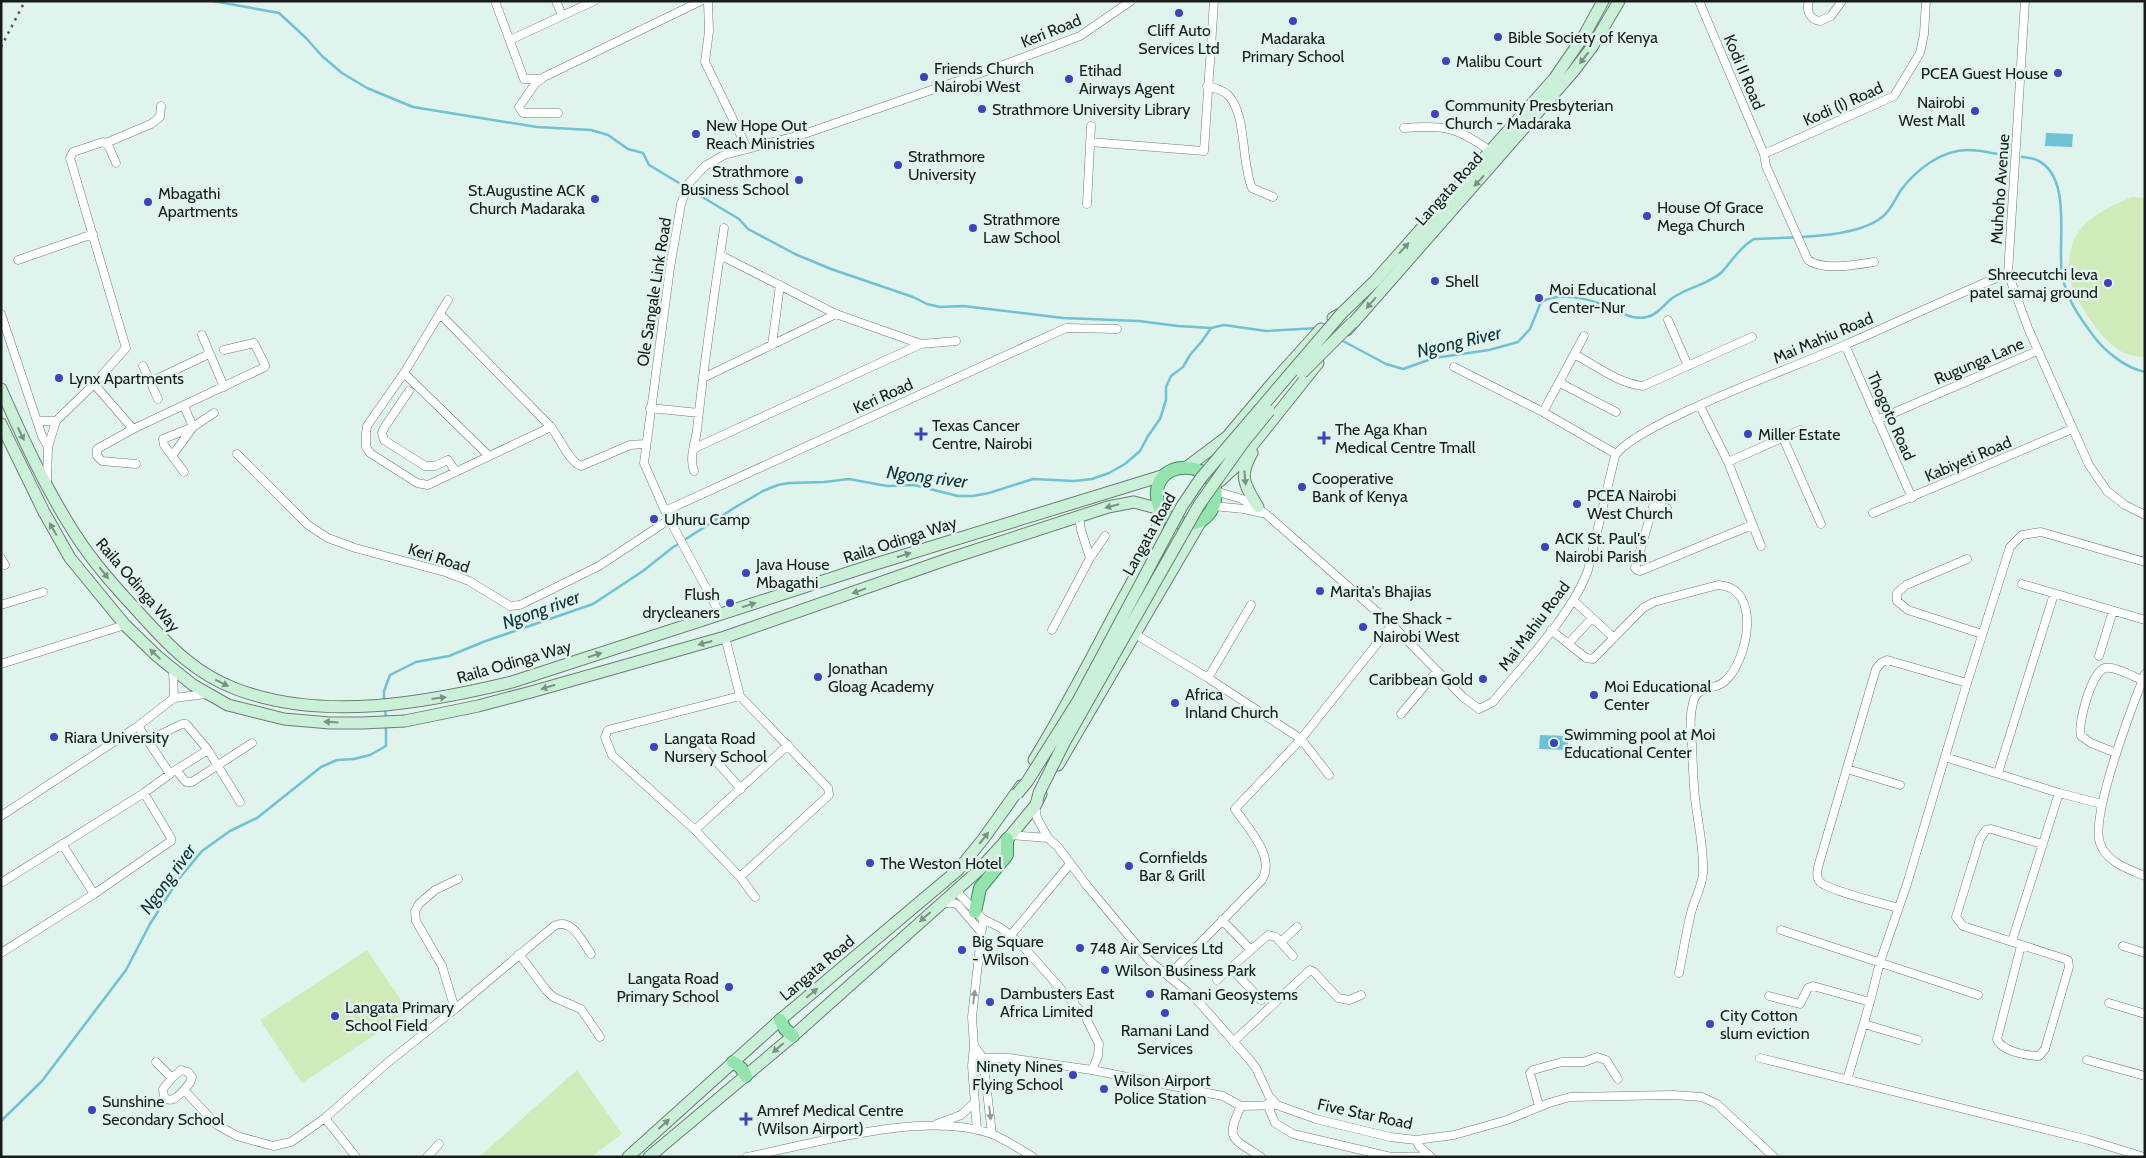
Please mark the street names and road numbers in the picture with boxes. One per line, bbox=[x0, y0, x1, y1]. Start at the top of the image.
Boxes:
street label: Keri Road bbox=[1018, 10, 1084, 52]
street label: Kodi II Road bbox=[1720, 32, 1768, 112]
street label: Kodi (I) Road bbox=[1800, 78, 1886, 130]
street label: Muhoho Avenue bbox=[1987, 133, 2013, 245]
street label: Langata Road bbox=[1411, 149, 1487, 229]
street label: Ole Sangale Link Road bbox=[633, 216, 675, 368]
street label: Mai Mahiu Road bbox=[1770, 308, 1876, 368]
street label: Rugunga Lane bbox=[1931, 334, 2027, 388]
street label: Thogoto Road bbox=[1863, 369, 1919, 463]
street label: Keri Road bbox=[850, 374, 916, 418]
street label: Kabiyeti Road bbox=[1922, 432, 2014, 486]
street label: Langata Road bbox=[1119, 489, 1179, 579]
street label: Raila Odinga Way bbox=[841, 513, 959, 567]
street label: Raila Odinga Way bbox=[92, 534, 184, 636]
street label: Keri Road bbox=[406, 539, 472, 577]
street label: Mai Mahiu Road bbox=[1494, 578, 1574, 674]
street label: Raila Odinga Way bbox=[455, 637, 573, 687]
street label: Langata Road bbox=[776, 931, 858, 1005]
street label: Five Star Road bbox=[1316, 1095, 1414, 1133]

